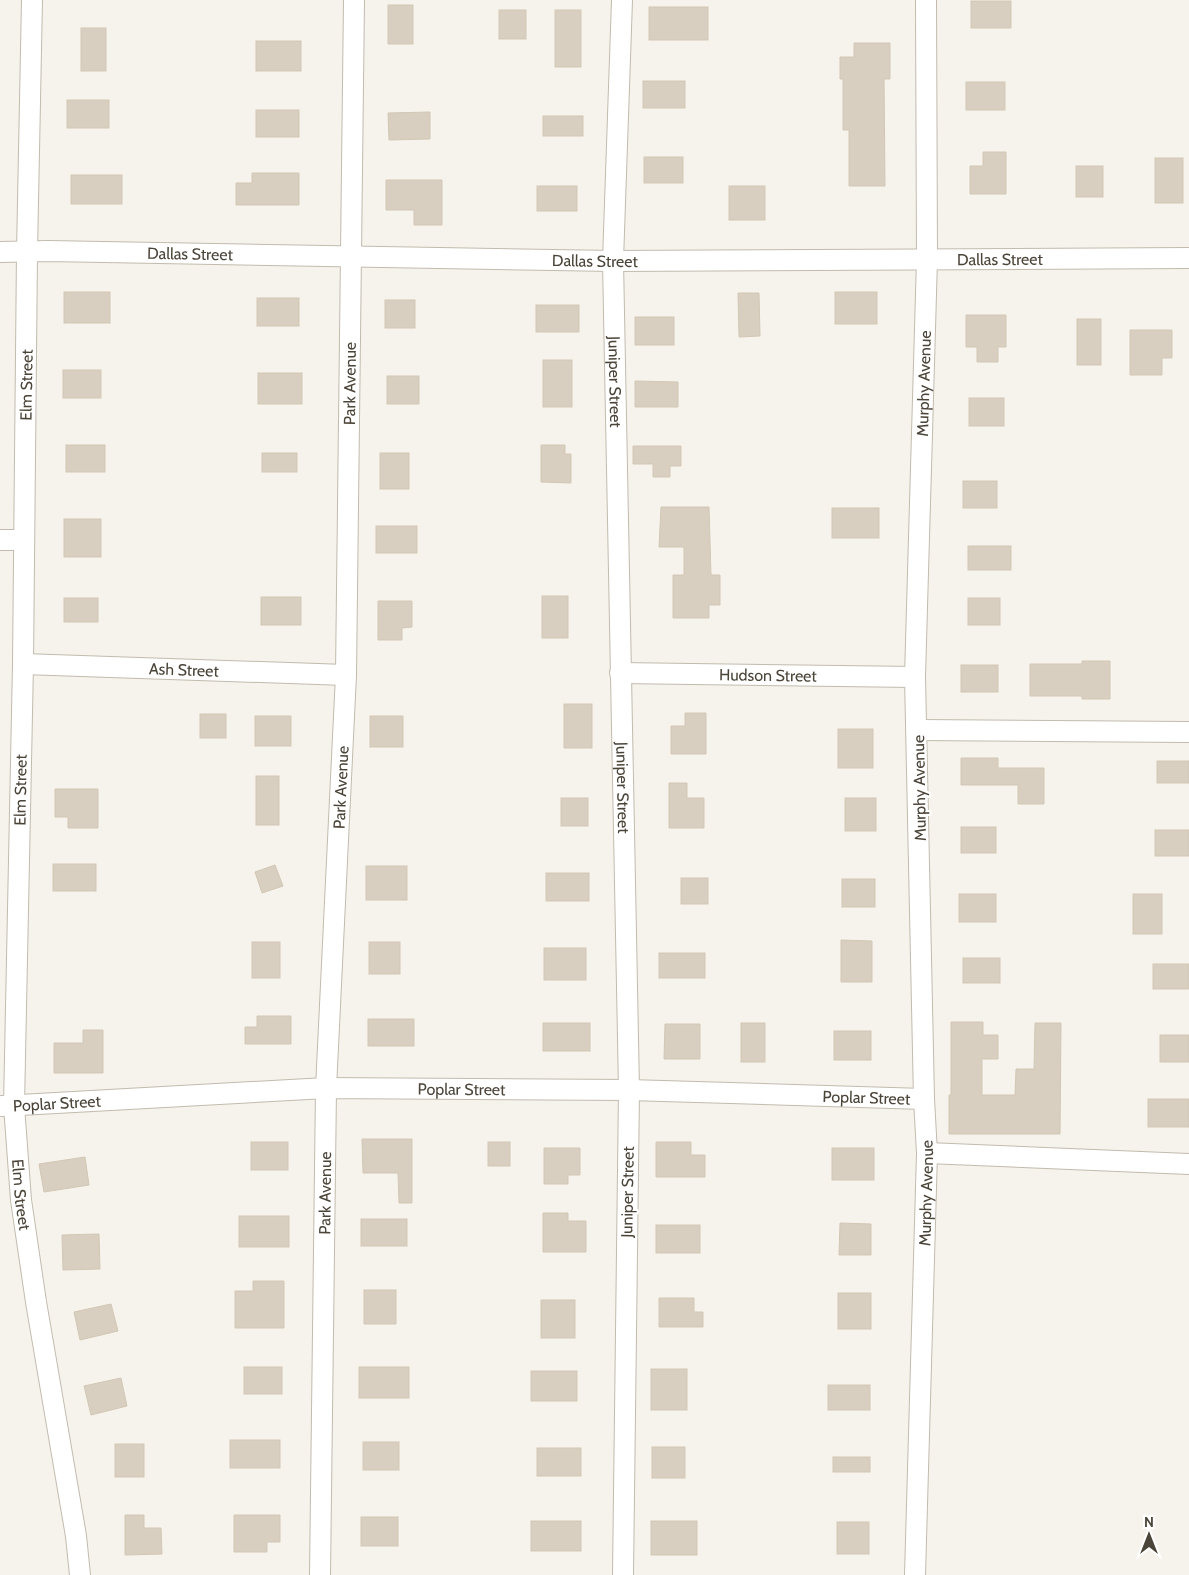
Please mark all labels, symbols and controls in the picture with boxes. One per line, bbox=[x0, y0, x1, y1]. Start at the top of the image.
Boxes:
street label: Dallas Street bbox=[147, 244, 234, 264]
street label: Dallas Street bbox=[957, 250, 1043, 269]
street label: Dallas Street bbox=[552, 251, 638, 271]
street label: Murphy Avenue bbox=[913, 330, 935, 437]
street label: Juniper Street bbox=[604, 335, 625, 428]
street label: Park Avenue bbox=[340, 342, 360, 425]
street label: Elm Street bbox=[16, 349, 37, 421]
street label: Ash Street bbox=[149, 659, 220, 681]
street label: Hudson Street bbox=[719, 665, 817, 686]
street label: Murphy Avenue bbox=[909, 735, 930, 841]
street label: Juniper Street bbox=[612, 741, 633, 834]
street label: Park Avenue bbox=[330, 745, 353, 829]
street label: Elm Street bbox=[10, 754, 31, 826]
street label: Poplar Street bbox=[417, 1080, 506, 1099]
street label: Poplar Street bbox=[822, 1087, 911, 1109]
street label: Poplar Street bbox=[12, 1091, 102, 1115]
street label: Murphy Avenue bbox=[915, 1140, 937, 1246]
street label: Juniper Street bbox=[617, 1145, 638, 1239]
street label: Park Avenue bbox=[315, 1151, 335, 1235]
street label: Elm Street bbox=[8, 1158, 34, 1232]
north arrow bbox=[1124, 1510, 1174, 1560]
text: N bbox=[1144, 1513, 1154, 1531]

